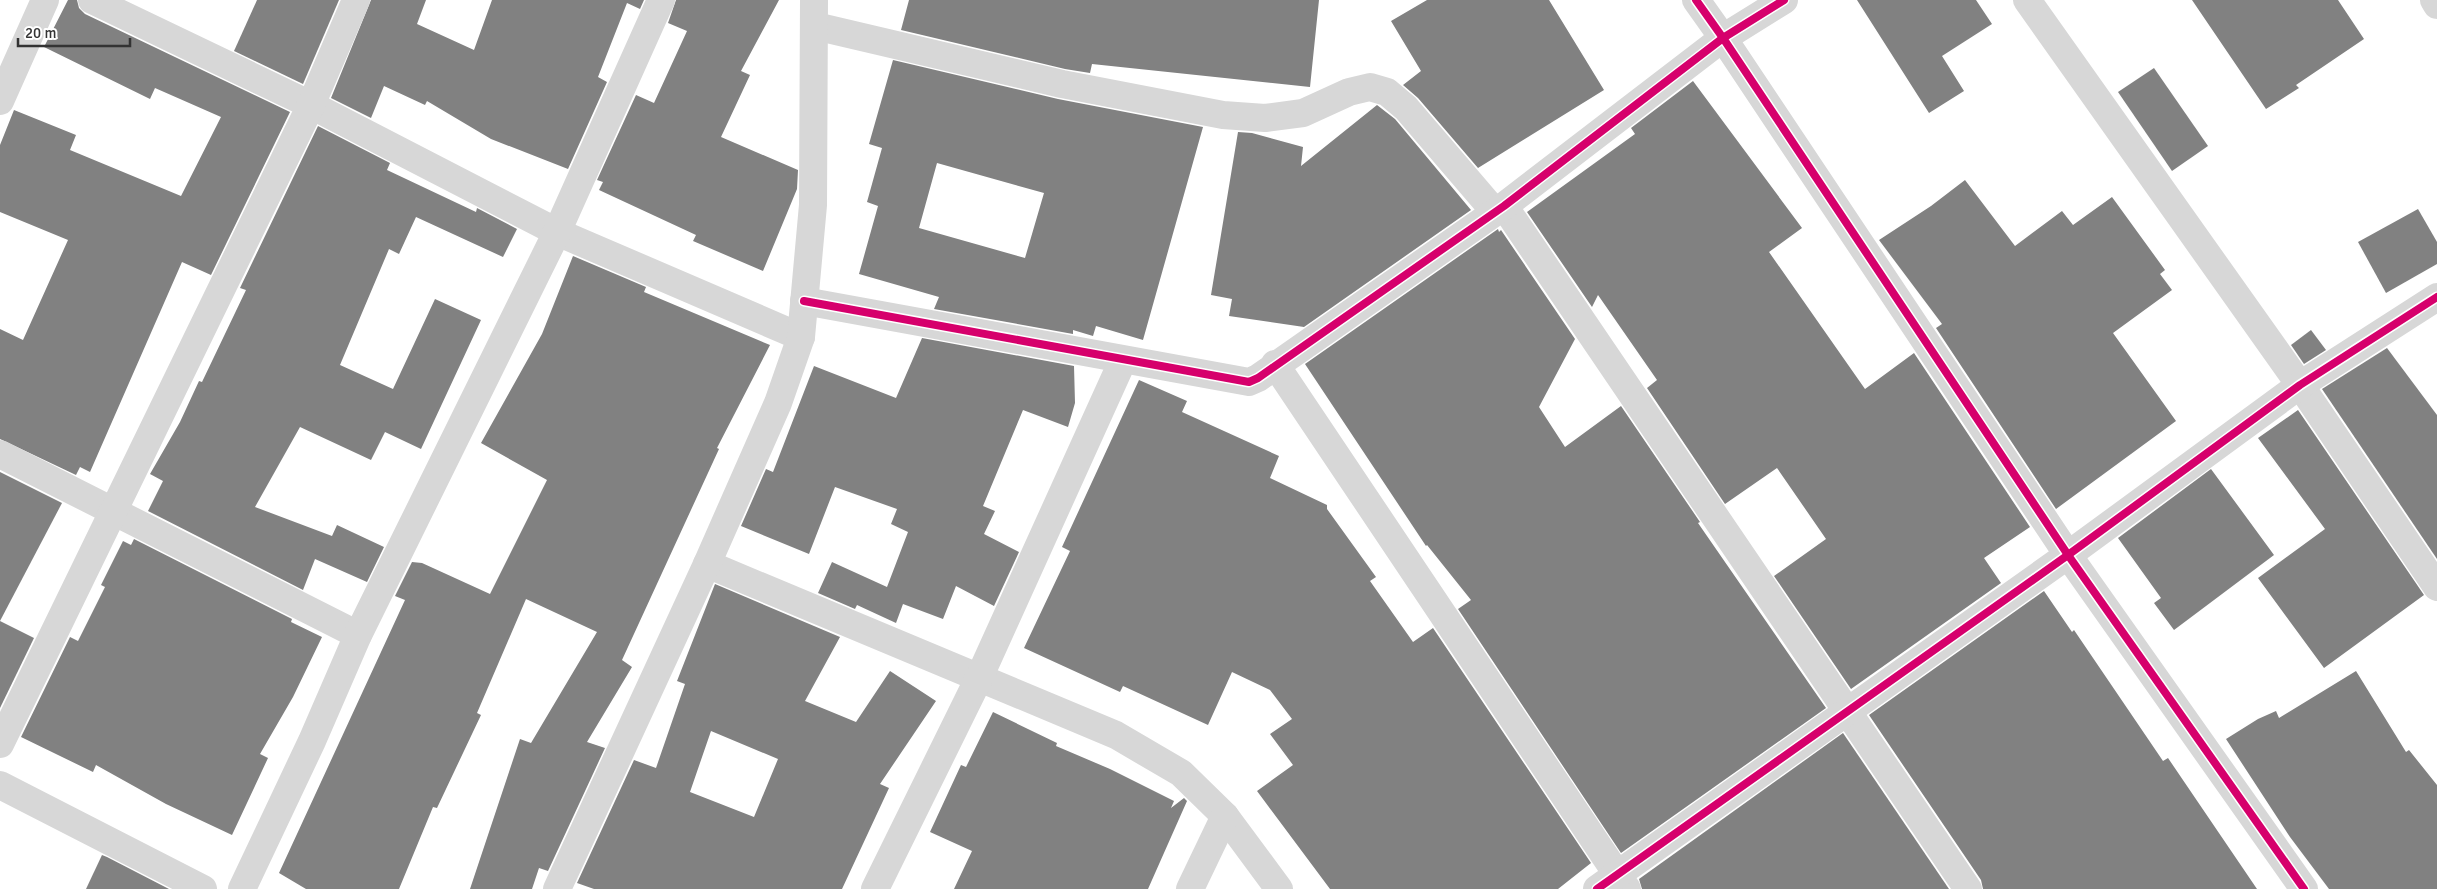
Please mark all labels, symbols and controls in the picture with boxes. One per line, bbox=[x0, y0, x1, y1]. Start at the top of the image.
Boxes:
scale bar bbox=[18, 15, 130, 47]
text: 20 m bbox=[25, 24, 56, 42]

